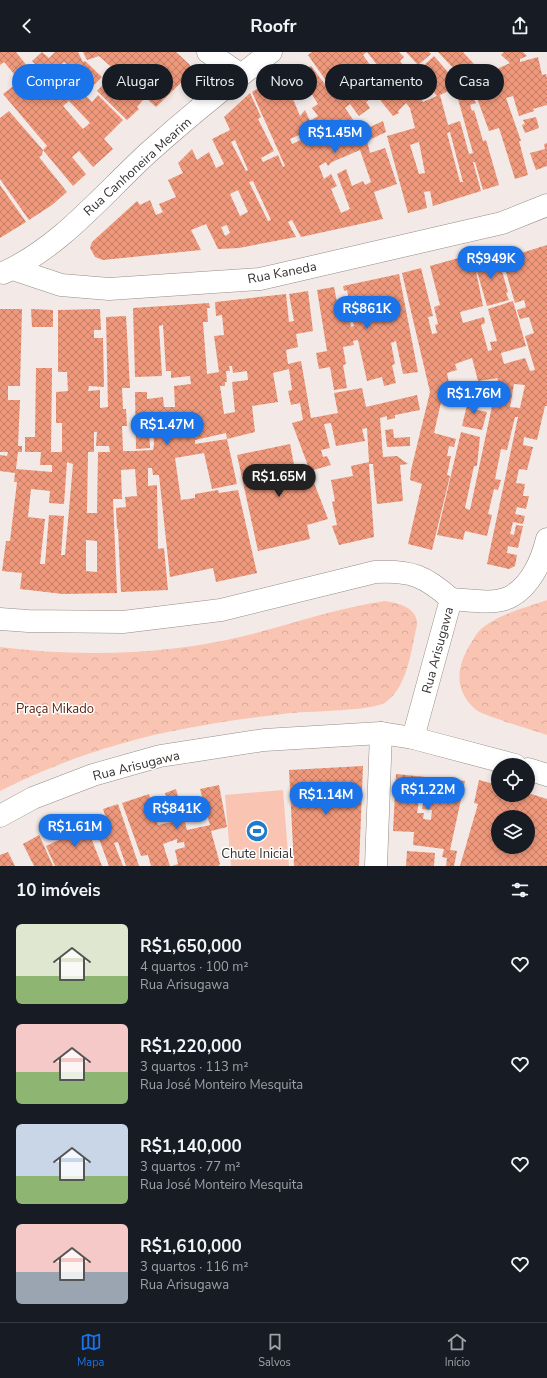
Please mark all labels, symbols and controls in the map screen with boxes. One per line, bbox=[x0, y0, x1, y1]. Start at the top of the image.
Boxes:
text: Roofr bbox=[250, 14, 297, 38]
icon: back bbox=[16, 15, 38, 37]
icon: share bbox=[509, 15, 531, 37]
chip: Comprar bbox=[12, 64, 94, 100]
chip: Alugar bbox=[102, 64, 173, 100]
chip: Filtros bbox=[181, 64, 248, 100]
chip: Novo bbox=[256, 64, 317, 100]
chip: Apartamento bbox=[325, 64, 437, 100]
chip: Casa bbox=[445, 64, 504, 100]
street label: Rua Canhoneira Mearim bbox=[80, 113, 196, 220]
pin: R$1.45M bbox=[298, 120, 372, 154]
text: R$1.45M bbox=[308, 124, 362, 142]
pin: R$949K bbox=[458, 246, 524, 280]
text: R$949K bbox=[467, 250, 515, 268]
street label: Rua Kaneda bbox=[246, 257, 318, 288]
pin: R$861K bbox=[334, 296, 400, 330]
text: R$861K bbox=[343, 300, 391, 318]
pin: R$1.76M bbox=[437, 381, 511, 415]
text: R$1.76M bbox=[447, 385, 501, 403]
pin: R$1.47M bbox=[130, 412, 204, 446]
text: R$1.47M bbox=[140, 416, 194, 434]
pin: R$1.65M bbox=[242, 464, 316, 498]
text: R$1.65M bbox=[252, 468, 306, 486]
street label: Rua Arisugawa bbox=[418, 605, 458, 696]
park label: Praça Mikado bbox=[16, 700, 94, 718]
street label: Rua Arisugawa bbox=[91, 746, 182, 785]
map controls bbox=[491, 758, 535, 854]
button: locate bbox=[491, 758, 535, 802]
pin: R$1.22M bbox=[391, 777, 465, 811]
text: R$1.22M bbox=[401, 781, 455, 799]
pin: R$1.14M bbox=[289, 782, 363, 816]
text: R$1.14M bbox=[299, 786, 353, 804]
pin: R$841K bbox=[144, 796, 210, 830]
text: R$841K bbox=[153, 800, 201, 818]
button: layers bbox=[491, 810, 535, 854]
pin: R$1.61M bbox=[38, 814, 112, 848]
text: R$1.61M bbox=[48, 818, 102, 836]
sports icon: Chute Inicial bbox=[244, 818, 270, 844]
place label: Chute Inicial bbox=[221, 845, 293, 863]
text: 10 imóveis bbox=[16, 879, 101, 902]
icon: filters bbox=[509, 879, 531, 901]
text: R$1,650,000 bbox=[140, 935, 242, 958]
icon: home bbox=[48, 940, 96, 988]
icon: heart bbox=[509, 953, 531, 975]
text: 4 quartos · 100 m² bbox=[140, 958, 248, 976]
text: Rua Arisugawa bbox=[140, 976, 229, 994]
text: R$1,220,000 bbox=[140, 1035, 242, 1058]
icon: home bbox=[48, 1040, 96, 1088]
icon: heart bbox=[509, 1053, 531, 1075]
text: 3 quartos · 113 m² bbox=[140, 1058, 248, 1076]
text: Rua José Monteiro Mesquita bbox=[140, 1076, 303, 1094]
text: R$1,140,000 bbox=[140, 1135, 242, 1158]
icon: home bbox=[48, 1140, 96, 1188]
icon: heart bbox=[509, 1153, 531, 1175]
text: 3 quartos · 77 m² bbox=[140, 1158, 241, 1176]
text: Rua José Monteiro Mesquita bbox=[140, 1176, 303, 1194]
text: R$1,610,000 bbox=[140, 1235, 242, 1258]
icon: home bbox=[48, 1240, 96, 1288]
icon: heart bbox=[509, 1253, 531, 1275]
text: 3 quartos · 116 m² bbox=[140, 1258, 248, 1276]
text: Rua Arisugawa bbox=[140, 1276, 229, 1294]
tab: Mapa bbox=[77, 1331, 104, 1370]
tab: Salvos bbox=[258, 1331, 291, 1370]
tab: Início bbox=[445, 1331, 470, 1370]

